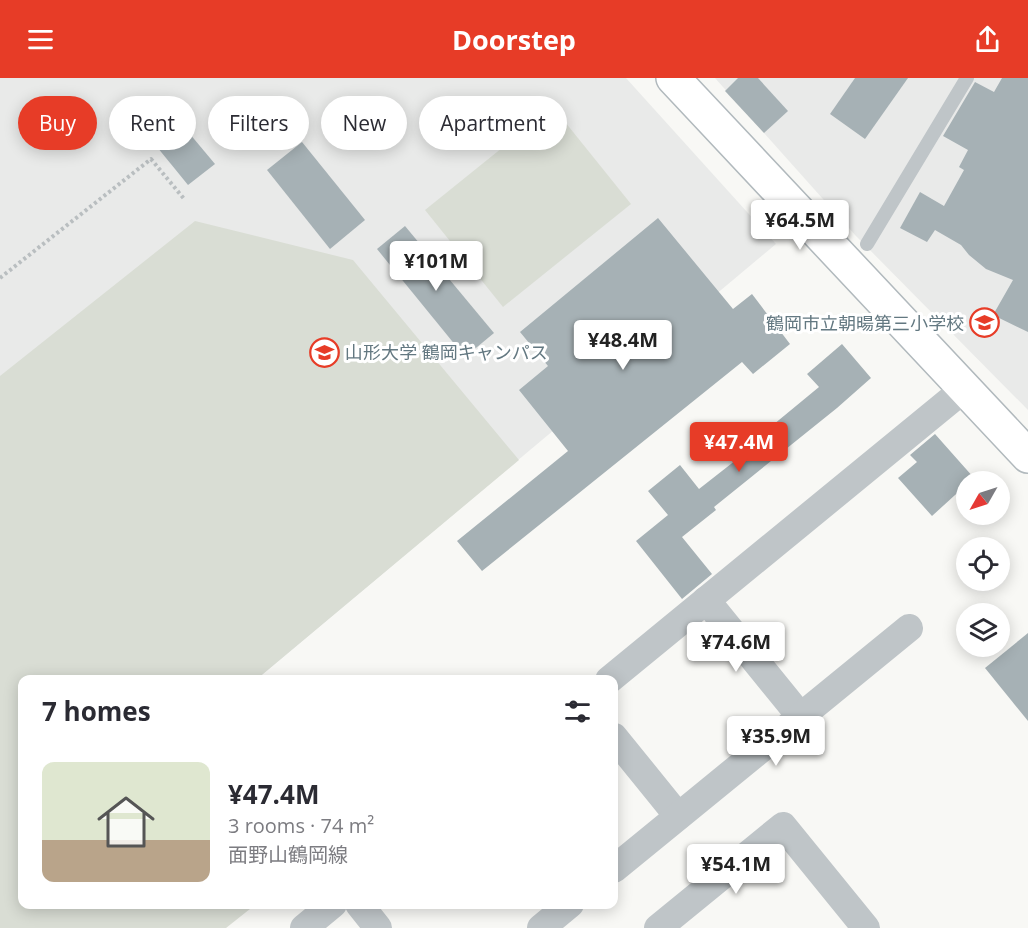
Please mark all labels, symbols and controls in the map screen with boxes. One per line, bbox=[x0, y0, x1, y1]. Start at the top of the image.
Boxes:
text: Doorstep bbox=[452, 21, 576, 58]
icon: menu bbox=[24, 23, 57, 56]
icon: share bbox=[971, 23, 1004, 56]
chip: Buy bbox=[18, 96, 97, 150]
chip: Rent bbox=[109, 96, 196, 150]
chip: Filters bbox=[208, 96, 309, 150]
chip: New bbox=[321, 96, 407, 150]
chip: Apartment bbox=[419, 96, 567, 150]
pin: ¥64.5M bbox=[751, 200, 849, 251]
text: ¥64.5M bbox=[765, 206, 835, 233]
pin: ¥101M bbox=[394, 241, 478, 292]
text: ¥101M bbox=[404, 247, 468, 274]
school or university icon: 鶴岡市立朝暘第三小学校 bbox=[969, 307, 1001, 339]
place label: 鶴岡市立朝暘第三小学校 bbox=[766, 311, 964, 335]
pin: ¥48.4M bbox=[574, 320, 672, 371]
text: ¥48.4M bbox=[588, 326, 658, 353]
school or university icon: 山形大学 鶴岡キャンパス bbox=[308, 336, 340, 368]
place label: 山形大学 鶴岡キャンパス bbox=[345, 340, 548, 364]
pin: ¥47.4M bbox=[690, 422, 788, 473]
text: ¥47.4M bbox=[704, 428, 774, 455]
north arrow bbox=[956, 471, 1010, 525]
map controls bbox=[956, 471, 1010, 657]
button: locate bbox=[956, 537, 1010, 591]
button: layers bbox=[956, 603, 1010, 657]
pin: ¥74.6M bbox=[687, 622, 785, 673]
text: ¥74.6M bbox=[701, 628, 771, 655]
text: 7 homes bbox=[42, 693, 151, 729]
icon: filters bbox=[561, 695, 594, 728]
pin: ¥35.9M bbox=[727, 716, 825, 767]
text: ¥35.9M bbox=[741, 722, 811, 749]
text: ¥47.4M bbox=[228, 776, 319, 812]
icon: home bbox=[90, 786, 162, 858]
text: 3 rooms · 74 m² bbox=[228, 812, 374, 839]
text: 面野山鶴岡線 bbox=[228, 841, 348, 868]
pin: ¥54.1M bbox=[687, 844, 785, 895]
text: ¥54.1M bbox=[701, 850, 771, 877]

